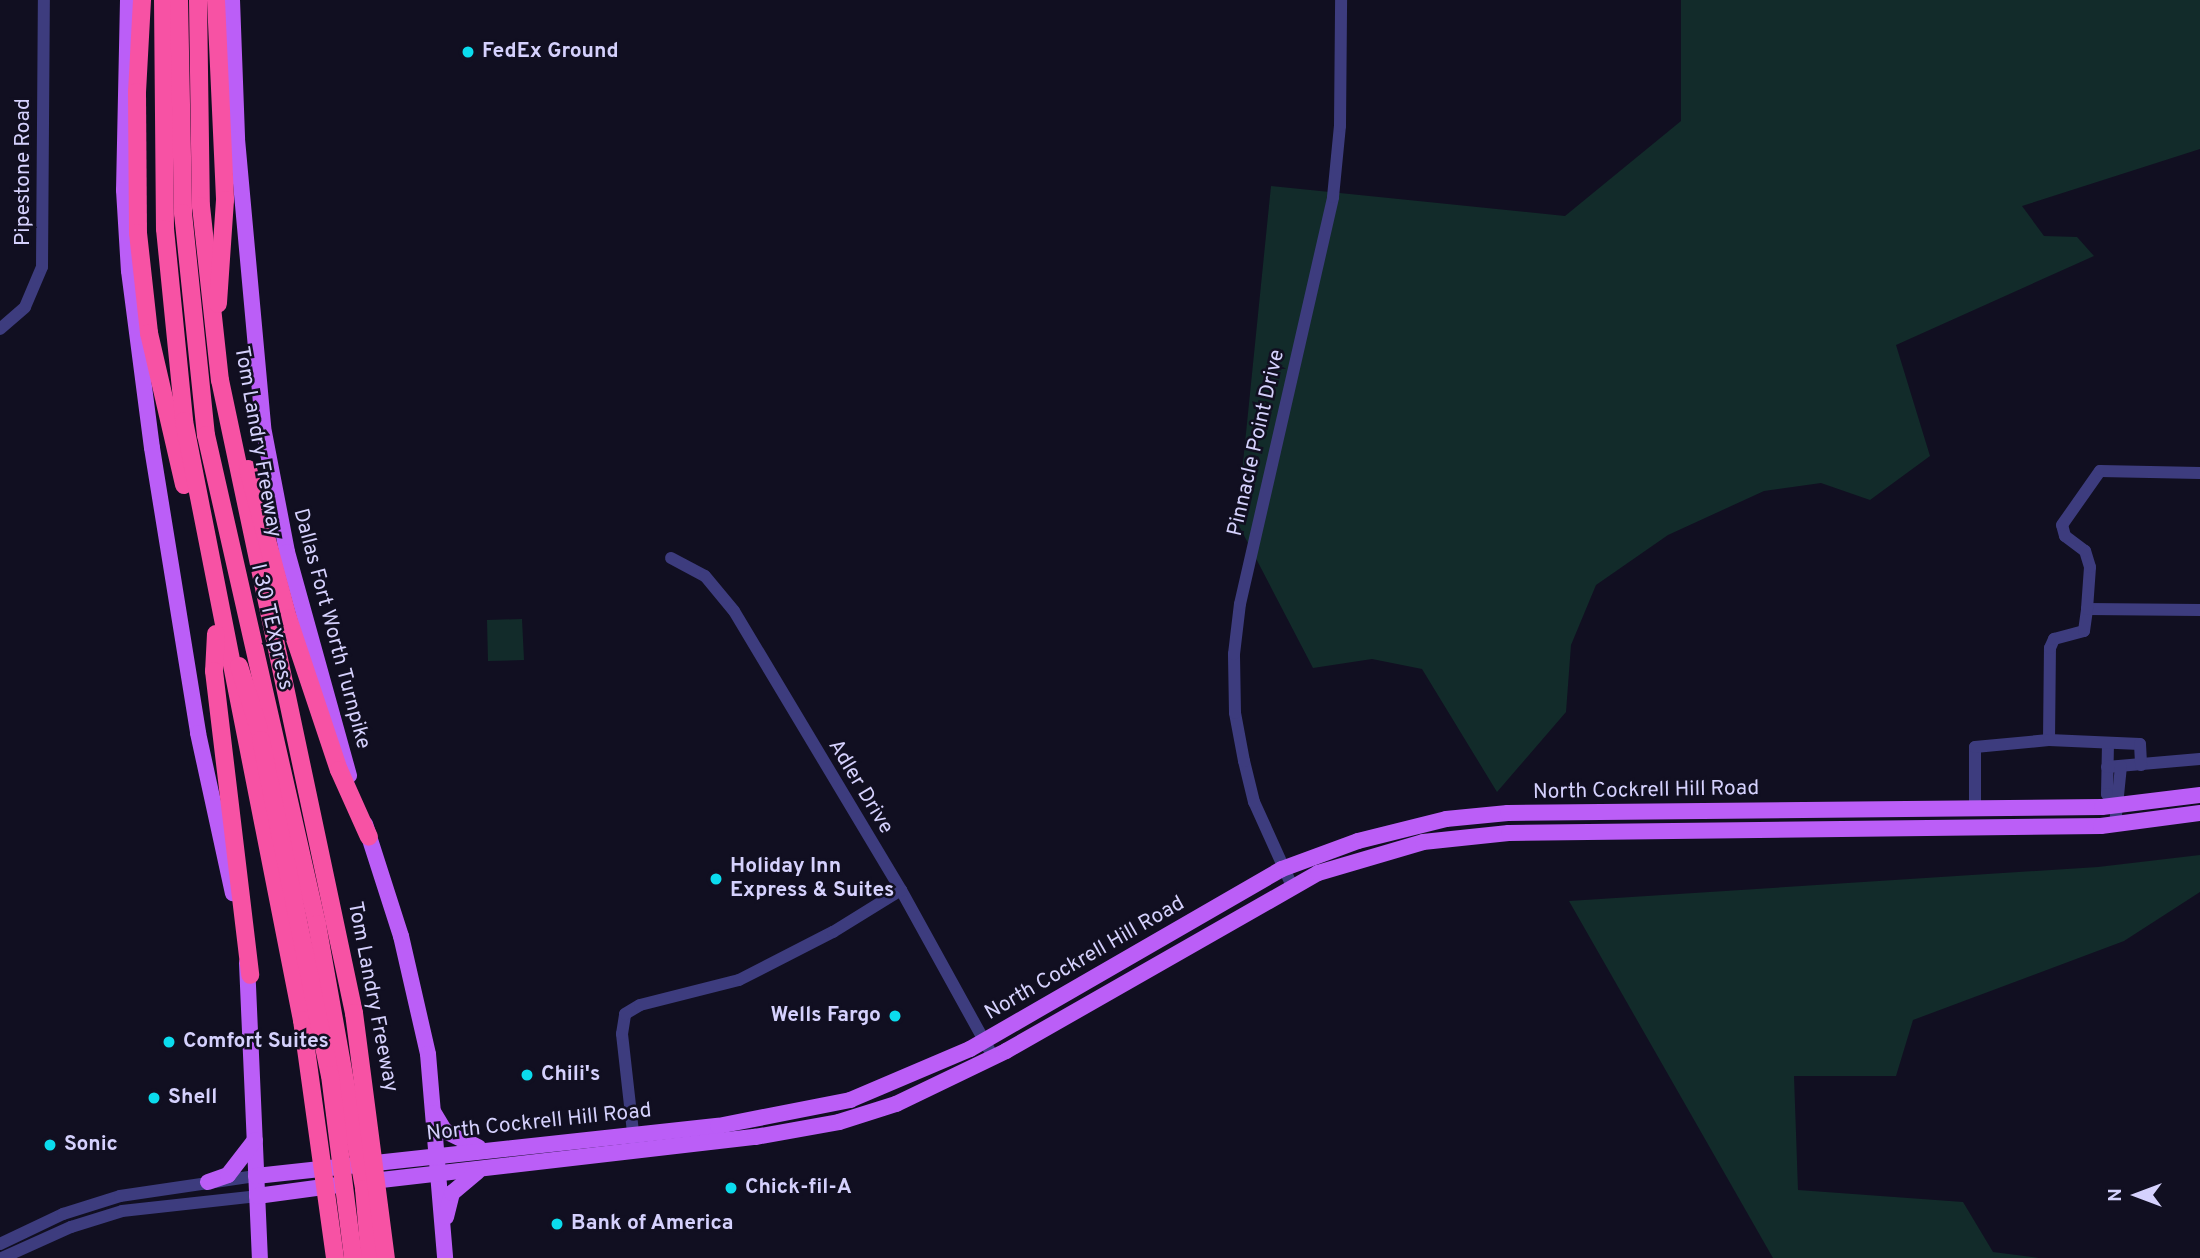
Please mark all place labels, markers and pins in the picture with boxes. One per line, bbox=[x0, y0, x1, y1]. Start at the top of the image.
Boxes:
place label: FedEx Ground bbox=[482, 39, 619, 65]
marker: FedEx Ground bbox=[460, 44, 476, 60]
place label: Holiday Inn Express & Suites bbox=[730, 854, 894, 904]
marker: Holiday Inn Express & Suites bbox=[708, 871, 724, 887]
place label: Wells Fargo bbox=[770, 1003, 881, 1029]
marker: Wells Fargo bbox=[887, 1008, 903, 1024]
place label: Comfort Suites bbox=[183, 1029, 329, 1055]
marker: Comfort Suites bbox=[161, 1034, 177, 1050]
place label: Chili's bbox=[541, 1062, 600, 1088]
marker: Chili's bbox=[519, 1067, 535, 1083]
place label: Shell bbox=[168, 1085, 217, 1111]
marker: Shell bbox=[146, 1090, 162, 1106]
place label: Sonic bbox=[64, 1132, 118, 1158]
marker: Sonic bbox=[42, 1137, 58, 1153]
place label: Chick-fil-A bbox=[745, 1175, 852, 1201]
marker: Chick-fil-A bbox=[723, 1180, 739, 1196]
place label: Bank of America bbox=[571, 1211, 734, 1237]
marker: Bank of America bbox=[549, 1216, 565, 1232]

